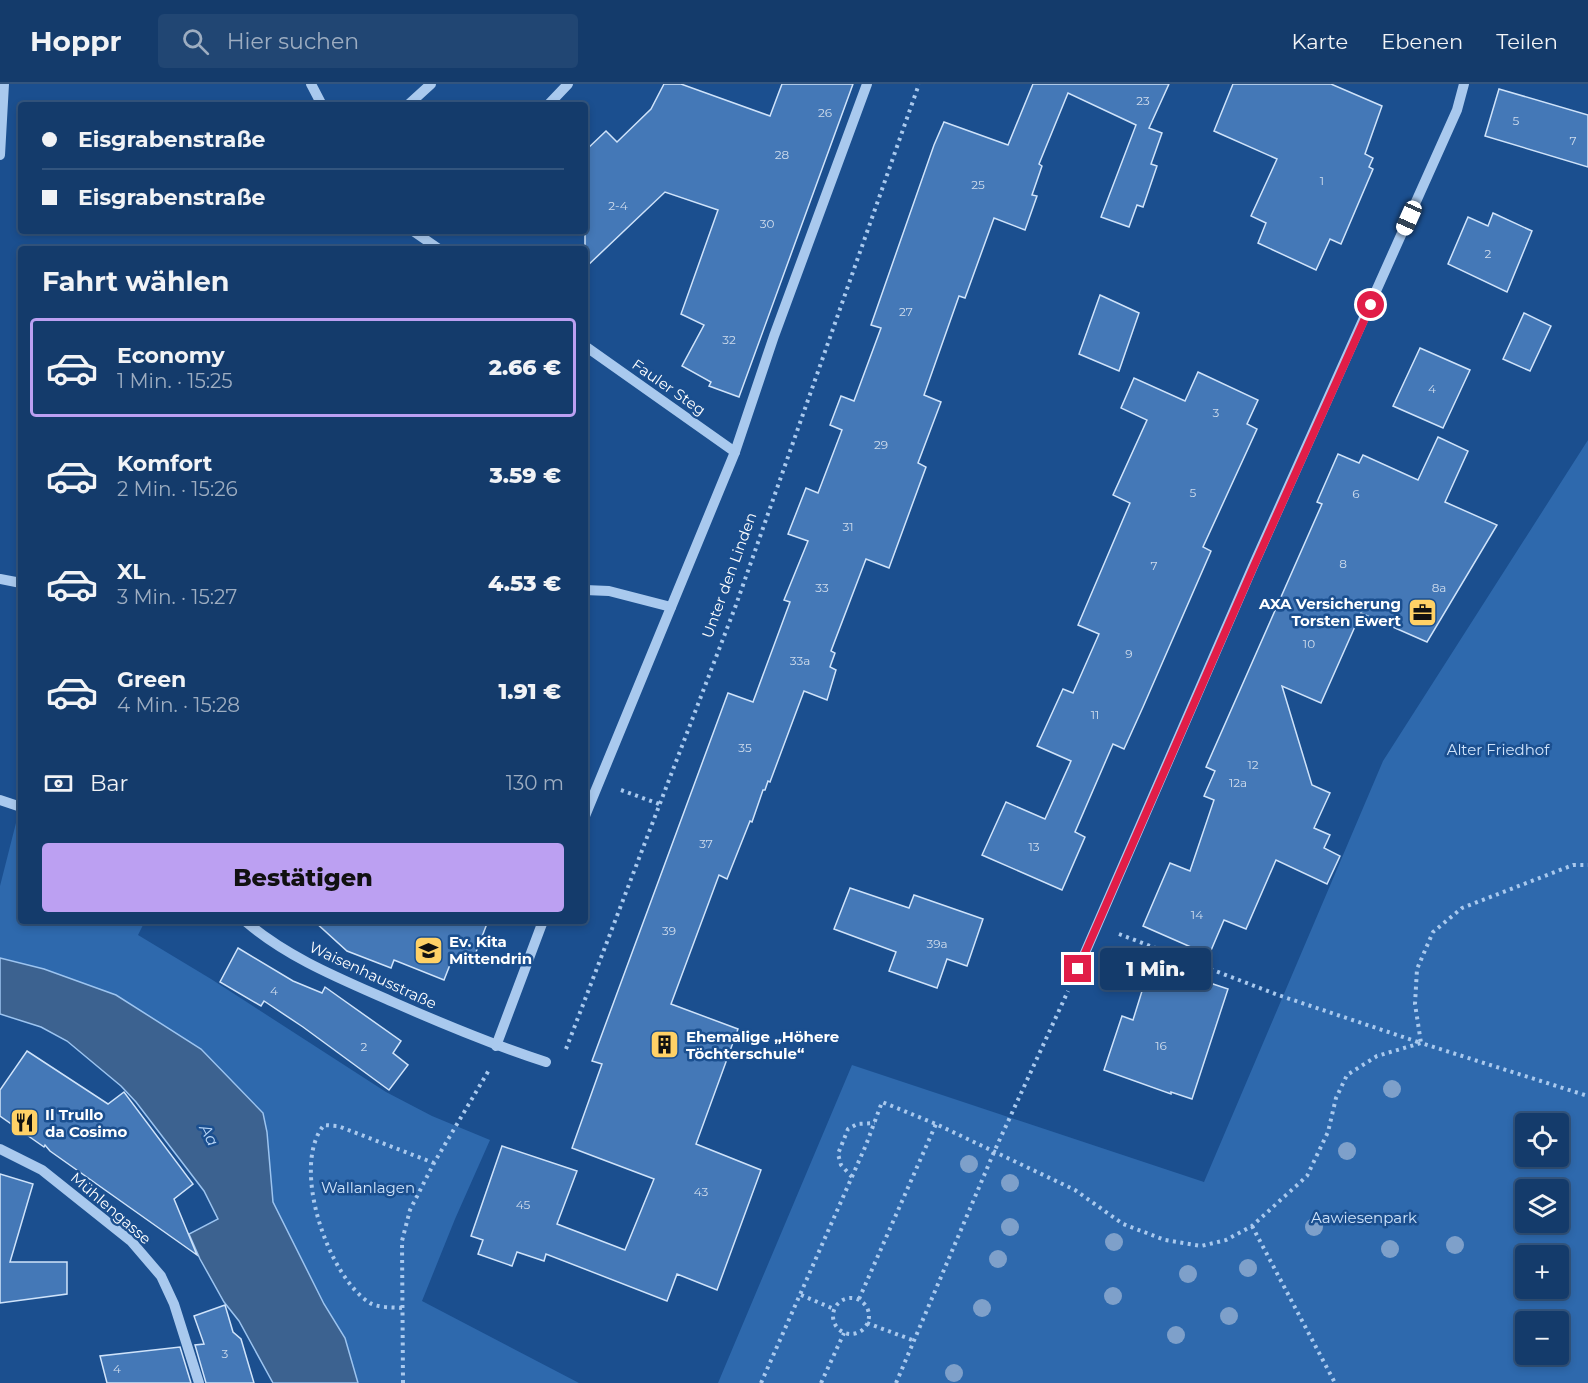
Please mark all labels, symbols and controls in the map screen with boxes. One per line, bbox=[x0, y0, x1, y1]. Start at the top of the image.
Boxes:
search box bbox=[158, 14, 578, 68]
text: Hoppr bbox=[30, 24, 122, 58]
icon: search bbox=[179, 25, 212, 58]
text: Hier suchen bbox=[227, 28, 359, 55]
text: Karte bbox=[1292, 29, 1348, 54]
text: Ebenen bbox=[1381, 29, 1463, 54]
text: Teilen bbox=[1496, 29, 1558, 54]
house number: 23 bbox=[1136, 93, 1150, 108]
house number: 26 bbox=[818, 105, 832, 120]
house number: 5 bbox=[1513, 113, 1520, 128]
text: Eisgrabenstraße bbox=[78, 126, 266, 153]
house number: 7 bbox=[1569, 133, 1577, 148]
house number: 28 bbox=[775, 147, 790, 162]
house number: 1 bbox=[1320, 173, 1324, 188]
house number: 25 bbox=[971, 177, 985, 192]
text: Eisgrabenstraße bbox=[78, 184, 266, 211]
house number: 2-4 bbox=[608, 198, 628, 213]
car bbox=[1393, 198, 1425, 238]
house number: 30 bbox=[760, 216, 774, 231]
house number: 2 bbox=[1485, 246, 1492, 261]
text: Fahrt wählen bbox=[42, 265, 229, 298]
route start bbox=[1357, 291, 1384, 318]
house number: 27 bbox=[899, 304, 913, 319]
house number: 32 bbox=[722, 332, 736, 347]
icon: car bbox=[45, 341, 99, 395]
text: Economy bbox=[117, 342, 225, 369]
text: 2.66 € bbox=[489, 354, 561, 381]
street label: Fauler Steg bbox=[629, 355, 709, 419]
text: 1 Min. · 15:25 bbox=[117, 369, 233, 393]
house number: 4 bbox=[1428, 381, 1436, 396]
house number: 3 bbox=[1213, 405, 1220, 420]
house number: 29 bbox=[874, 437, 888, 452]
icon: car bbox=[45, 449, 99, 503]
text: Komfort bbox=[117, 450, 212, 477]
text: 3.59 € bbox=[489, 462, 561, 489]
text: 2 Min. · 15:26 bbox=[117, 477, 238, 501]
house number: 5 bbox=[1190, 485, 1197, 500]
house number: 6 bbox=[1352, 486, 1360, 501]
street label: Unter den Linden bbox=[697, 509, 761, 641]
house number: 31 bbox=[842, 519, 854, 534]
house number: 8 bbox=[1339, 556, 1347, 571]
icon: car bbox=[45, 557, 99, 611]
text: XL bbox=[117, 558, 146, 585]
house number: 7 bbox=[1150, 558, 1158, 573]
text: 4.53 € bbox=[488, 570, 561, 597]
house number: 33 bbox=[815, 580, 829, 595]
house number: 8a bbox=[1432, 580, 1446, 595]
text: 3 Min. · 15:27 bbox=[117, 585, 237, 609]
place label: AXA Versicherung Torsten Ewert bbox=[1258, 594, 1401, 630]
office icon: AXA Versicherung Torsten Ewert bbox=[1406, 596, 1438, 628]
house number: 10 bbox=[1303, 636, 1315, 651]
house number: 9 bbox=[1125, 646, 1133, 661]
house number: 33a bbox=[790, 653, 810, 668]
icon: car bbox=[45, 665, 99, 719]
text: Green bbox=[117, 666, 186, 693]
text: 1.91 € bbox=[498, 678, 561, 705]
text: 4 Min. · 15:28 bbox=[117, 693, 240, 717]
house number: 11 bbox=[1091, 707, 1099, 722]
house number: 35 bbox=[738, 740, 752, 755]
park label: Alter Friedhof bbox=[1447, 740, 1550, 759]
house number: 12 bbox=[1247, 757, 1259, 772]
icon: cash bbox=[42, 767, 75, 800]
text: Bar bbox=[90, 770, 128, 797]
text: 130 m bbox=[506, 771, 564, 795]
house number: 12a bbox=[1229, 775, 1247, 790]
house number: 37 bbox=[699, 836, 713, 851]
house number: 13 bbox=[1028, 839, 1040, 854]
button: Bestätigen bbox=[42, 843, 564, 912]
house number: 14 bbox=[1191, 907, 1203, 922]
house number: 39 bbox=[662, 923, 676, 938]
place label: Ev. Kita Mittendrin bbox=[449, 932, 532, 968]
school or university icon: Ev. Kita Mittendrin bbox=[412, 934, 444, 966]
house number: 39a bbox=[926, 936, 948, 951]
street label: Waisenhausstraße bbox=[306, 937, 440, 1013]
callout: 1 Min. bbox=[1099, 948, 1210, 990]
route end bbox=[1064, 955, 1091, 982]
text: 1 Min. bbox=[1126, 957, 1185, 981]
house number: 4 bbox=[270, 983, 278, 998]
place label: Ehemalige „Höhere Töchterschule“ bbox=[686, 1027, 839, 1063]
building icon: Ehemalige „Höhere Töchterschule“ bbox=[649, 1029, 681, 1061]
house number: 16 bbox=[1155, 1038, 1167, 1053]
house number: 2 bbox=[361, 1039, 368, 1054]
place label: Il Trullo da Cosimo bbox=[45, 1105, 128, 1141]
restaurant icon: Il Trullo da Cosimo bbox=[8, 1107, 40, 1139]
map controls bbox=[1515, 1113, 1569, 1365]
button: locate bbox=[1515, 1113, 1569, 1167]
water label: Aa bbox=[195, 1120, 223, 1149]
street label: Mühlengasse bbox=[67, 1168, 155, 1248]
park label: Wallanlagen bbox=[321, 1178, 415, 1197]
button: layers bbox=[1515, 1179, 1569, 1233]
house number: 43 bbox=[694, 1184, 708, 1199]
house number: 45 bbox=[516, 1197, 531, 1212]
park label: Aawiesenpark bbox=[1311, 1208, 1417, 1227]
button: + bbox=[1515, 1245, 1569, 1299]
button: − bbox=[1515, 1311, 1569, 1365]
house number: 3 bbox=[222, 1346, 229, 1361]
house number: 4 bbox=[113, 1361, 121, 1376]

